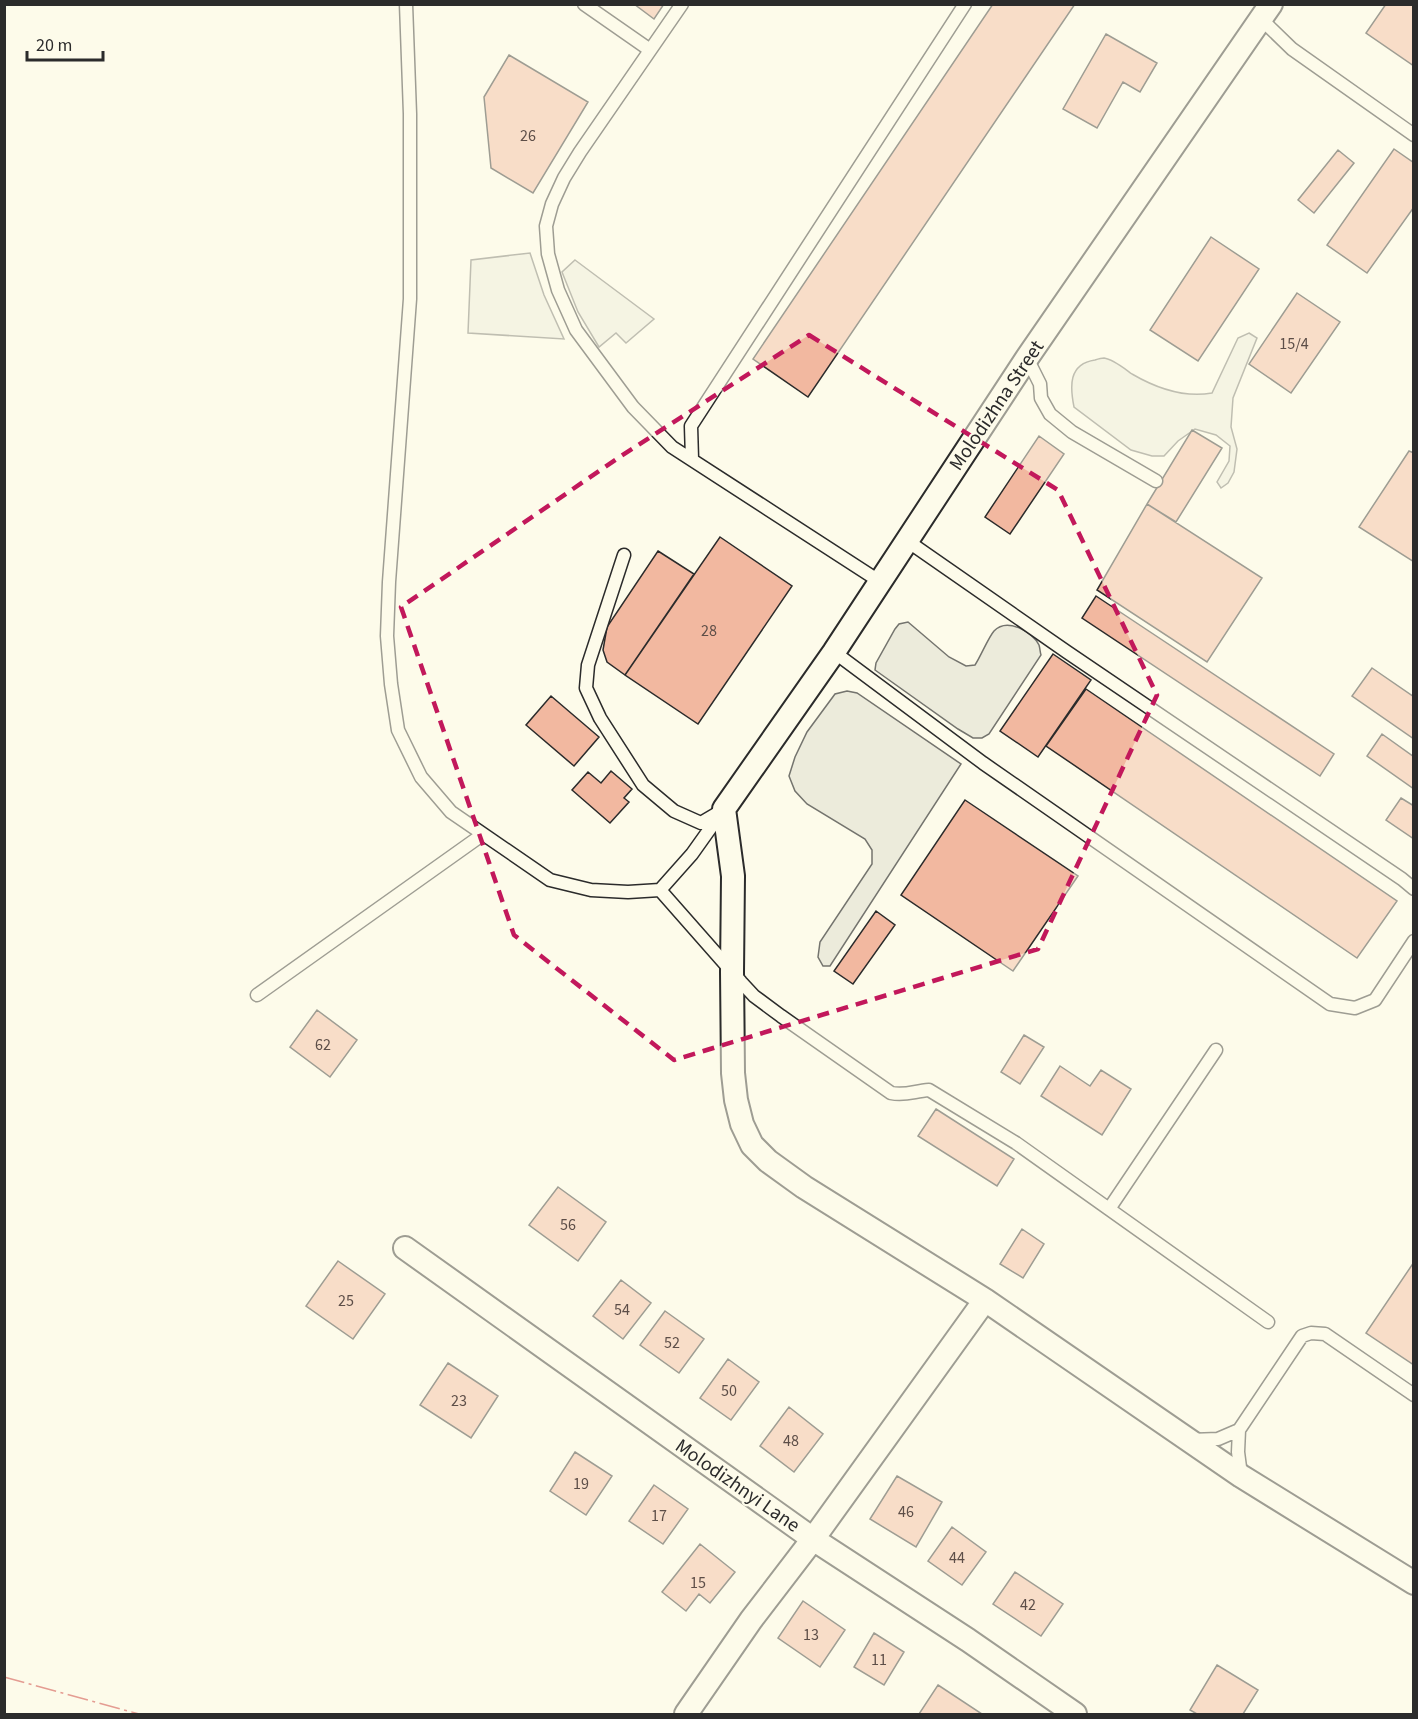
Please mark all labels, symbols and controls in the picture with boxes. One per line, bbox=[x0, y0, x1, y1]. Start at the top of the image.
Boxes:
scale bar bbox=[27, 24, 104, 62]
text: 20 m bbox=[36, 33, 72, 58]
house number: 26 bbox=[520, 125, 536, 147]
house number: 15/4 bbox=[1279, 333, 1309, 355]
street label: Molodizhna Street bbox=[943, 335, 1051, 476]
house number: 28 bbox=[701, 620, 717, 642]
house number: 62 bbox=[315, 1034, 331, 1056]
house number: 56 bbox=[560, 1214, 576, 1236]
house number: 25 bbox=[338, 1290, 354, 1312]
house number: 54 bbox=[614, 1299, 630, 1321]
house number: 52 bbox=[664, 1332, 680, 1354]
house number: 50 bbox=[721, 1380, 737, 1402]
house number: 23 bbox=[451, 1390, 467, 1412]
house number: 48 bbox=[783, 1430, 799, 1452]
street label: Molodizhnyi Lane bbox=[669, 1432, 806, 1539]
house number: 19 bbox=[573, 1473, 589, 1495]
house number: 46 bbox=[898, 1501, 914, 1523]
house number: 17 bbox=[651, 1505, 667, 1527]
house number: 44 bbox=[949, 1547, 965, 1569]
house number: 15 bbox=[690, 1572, 706, 1594]
house number: 42 bbox=[1020, 1594, 1036, 1616]
house number: 13 bbox=[803, 1624, 819, 1646]
house number: 11 bbox=[871, 1649, 887, 1671]

